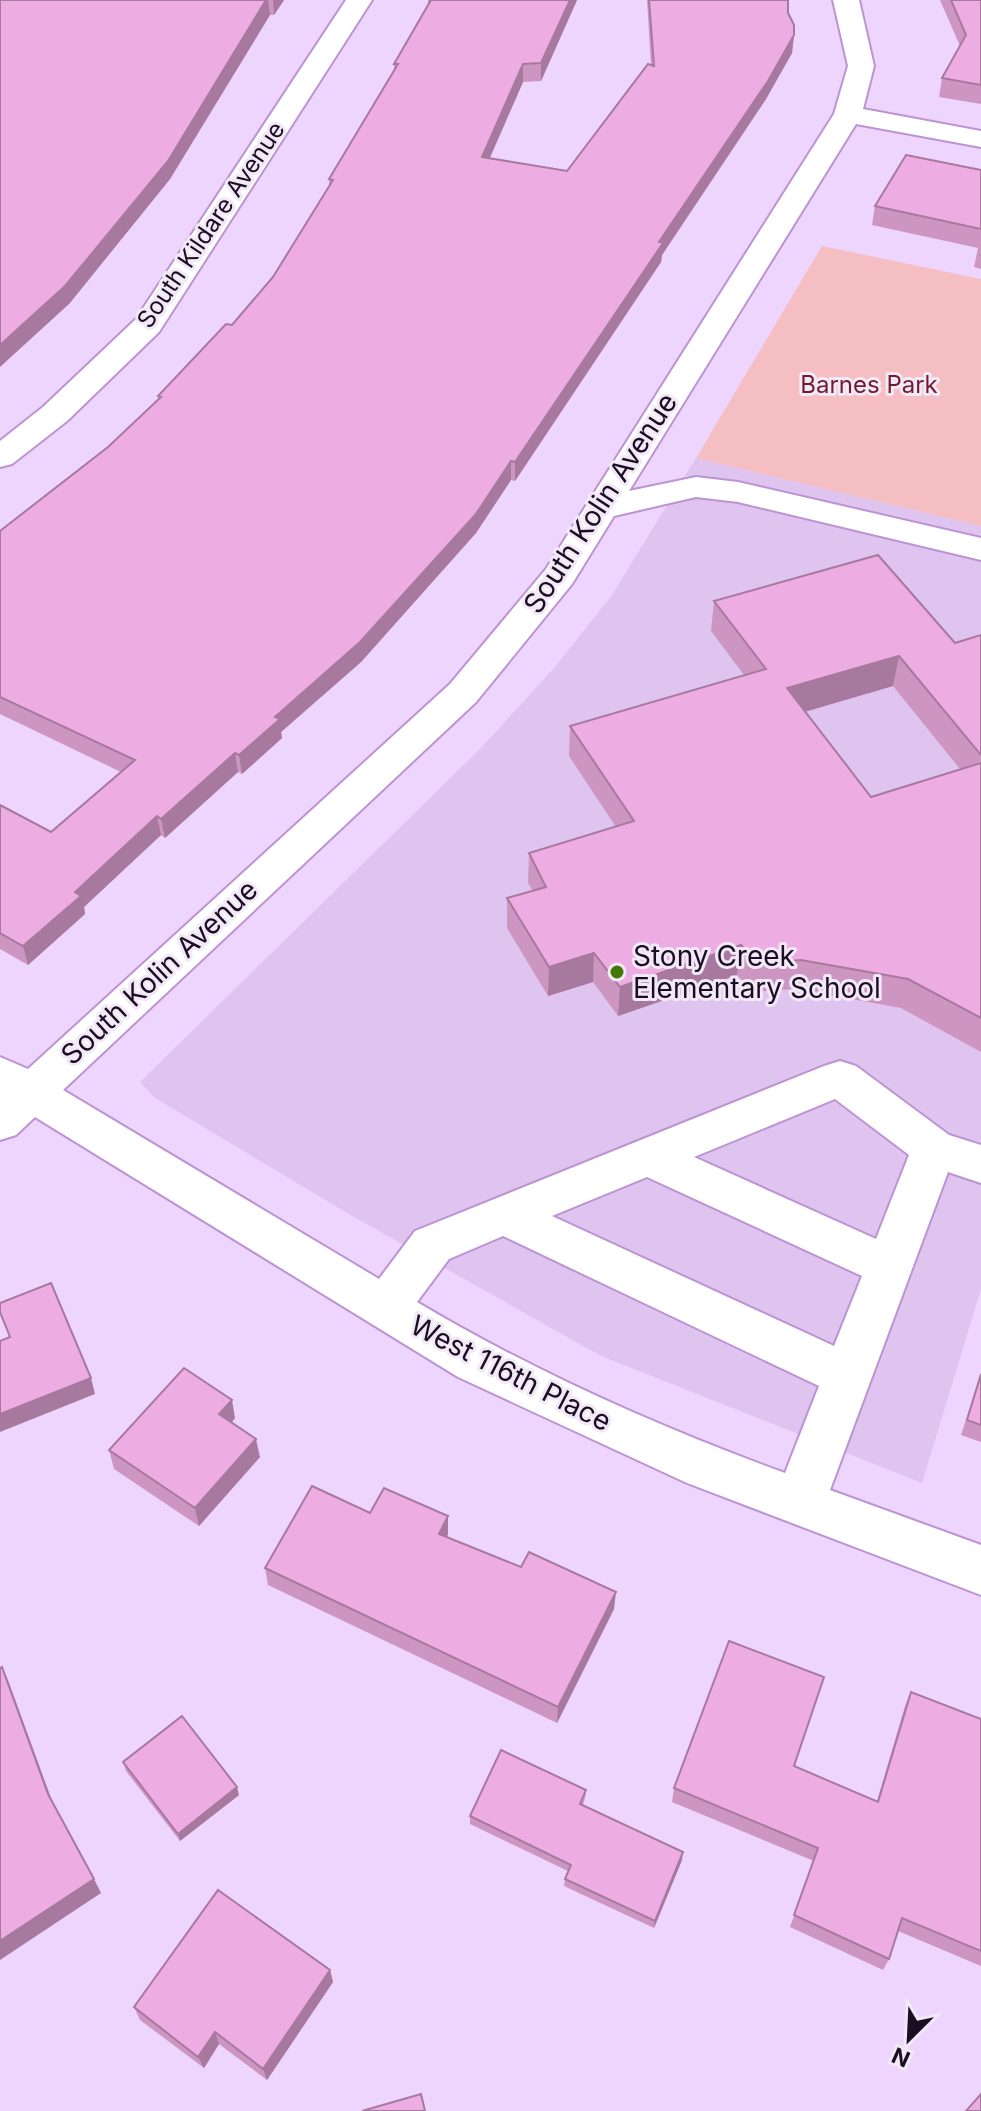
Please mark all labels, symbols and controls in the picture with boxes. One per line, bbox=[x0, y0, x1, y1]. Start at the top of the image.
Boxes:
street label: South Kildare Avenue bbox=[131, 116, 290, 333]
park label: Barnes Park bbox=[800, 370, 938, 399]
street label: South Kolin Avenue bbox=[516, 387, 684, 619]
street label: South Kolin Avenue bbox=[54, 872, 264, 1072]
place label: Stony Creek Elementary School bbox=[633, 939, 881, 1005]
marker: Stony Creek Elementary School bbox=[608, 963, 626, 981]
street label: West 116th Place bbox=[405, 1308, 617, 1438]
north arrow bbox=[869, 1999, 949, 2079]
text: N bbox=[888, 2042, 914, 2073]

